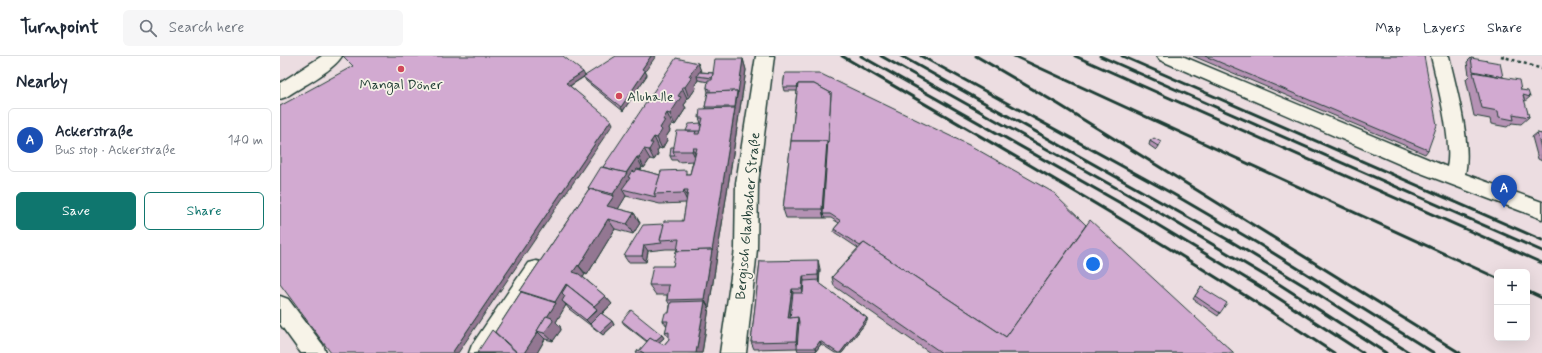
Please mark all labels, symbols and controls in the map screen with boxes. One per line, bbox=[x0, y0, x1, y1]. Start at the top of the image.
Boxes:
search box bbox=[123, 10, 403, 46]
text: Turnpoint bbox=[20, 15, 99, 40]
icon: search bbox=[137, 17, 159, 39]
text: Search here bbox=[169, 18, 244, 38]
text: Map bbox=[1375, 19, 1401, 37]
text: Layers bbox=[1423, 19, 1465, 37]
text: Share bbox=[1487, 19, 1522, 37]
marker: Mangal Döner bbox=[396, 64, 406, 74]
text: Nearby bbox=[16, 71, 68, 93]
place label: Mangal Döner bbox=[359, 76, 443, 95]
place label: Aluhalle bbox=[627, 88, 674, 106]
marker: Aluhalle bbox=[614, 91, 624, 101]
text: Ackerstraße bbox=[55, 122, 133, 142]
text: A bbox=[26, 132, 34, 149]
text: 140 m bbox=[228, 132, 263, 149]
street label: Bergisch Gladbacher Straße bbox=[732, 132, 765, 301]
text: Bus stop · Ackerstraße bbox=[55, 142, 176, 159]
pin: A bbox=[1491, 175, 1517, 208]
button: Save bbox=[16, 192, 136, 230]
button: Share bbox=[144, 192, 264, 230]
your location bbox=[1083, 254, 1103, 274]
map controls bbox=[1494, 269, 1530, 341]
button: + bbox=[1494, 269, 1530, 305]
button: − bbox=[1494, 305, 1530, 341]

